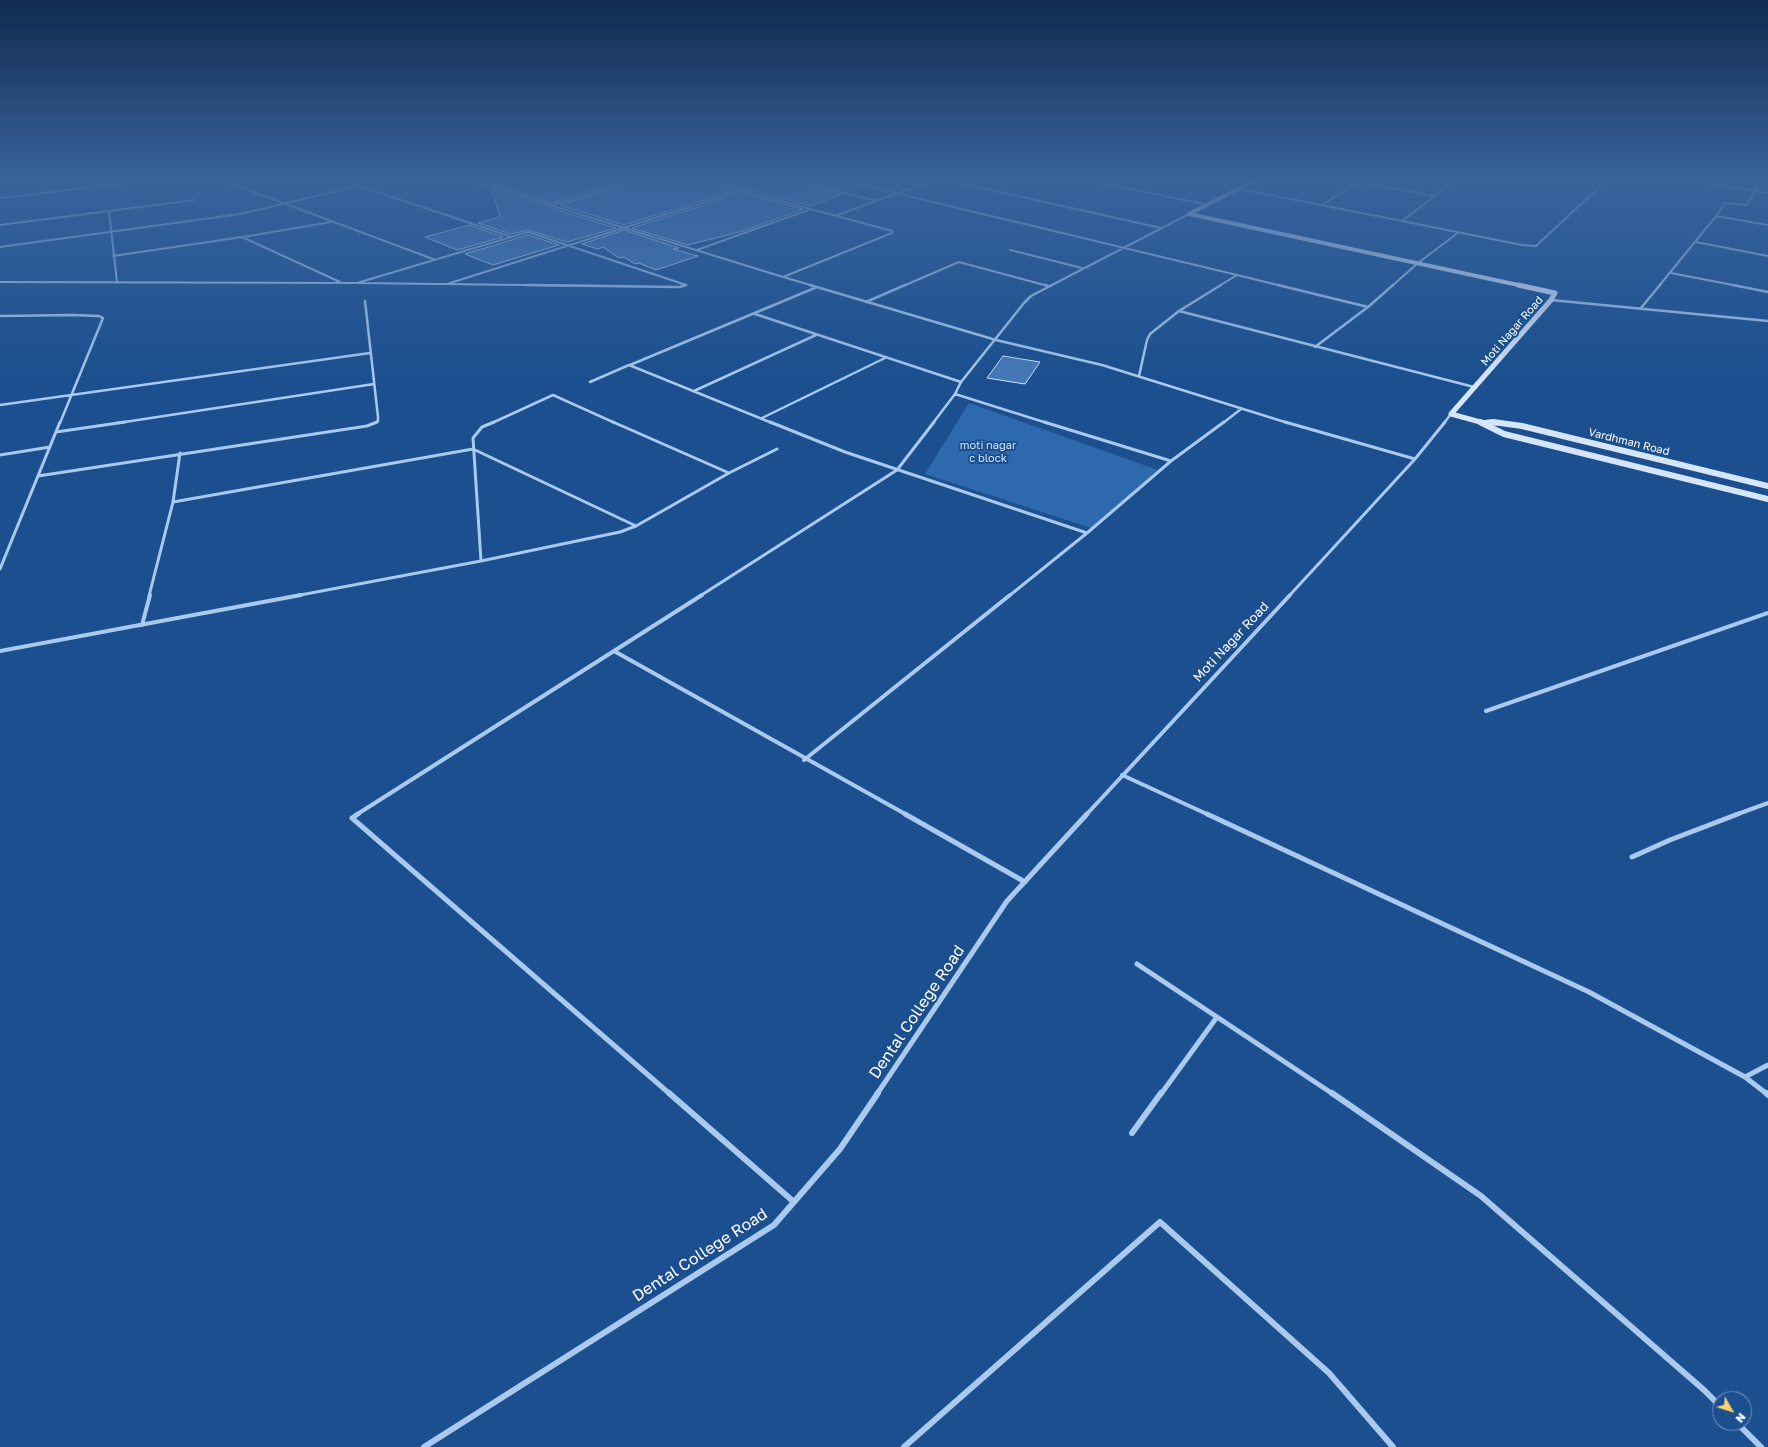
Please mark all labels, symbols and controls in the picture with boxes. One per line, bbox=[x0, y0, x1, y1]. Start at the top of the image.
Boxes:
street label: Moti Nagar Road bbox=[1478, 294, 1546, 368]
street label: Vardhman Road bbox=[1587, 426, 1671, 458]
park label: moti nagar c block bbox=[960, 439, 1016, 465]
street label: Moti Nagar Road bbox=[1190, 599, 1272, 685]
street label: Dental College Road bbox=[865, 942, 969, 1082]
street label: Dental College Road bbox=[629, 1204, 771, 1306]
north arrow bbox=[1712, 1391, 1752, 1431]
text: N bbox=[1733, 1411, 1749, 1426]

